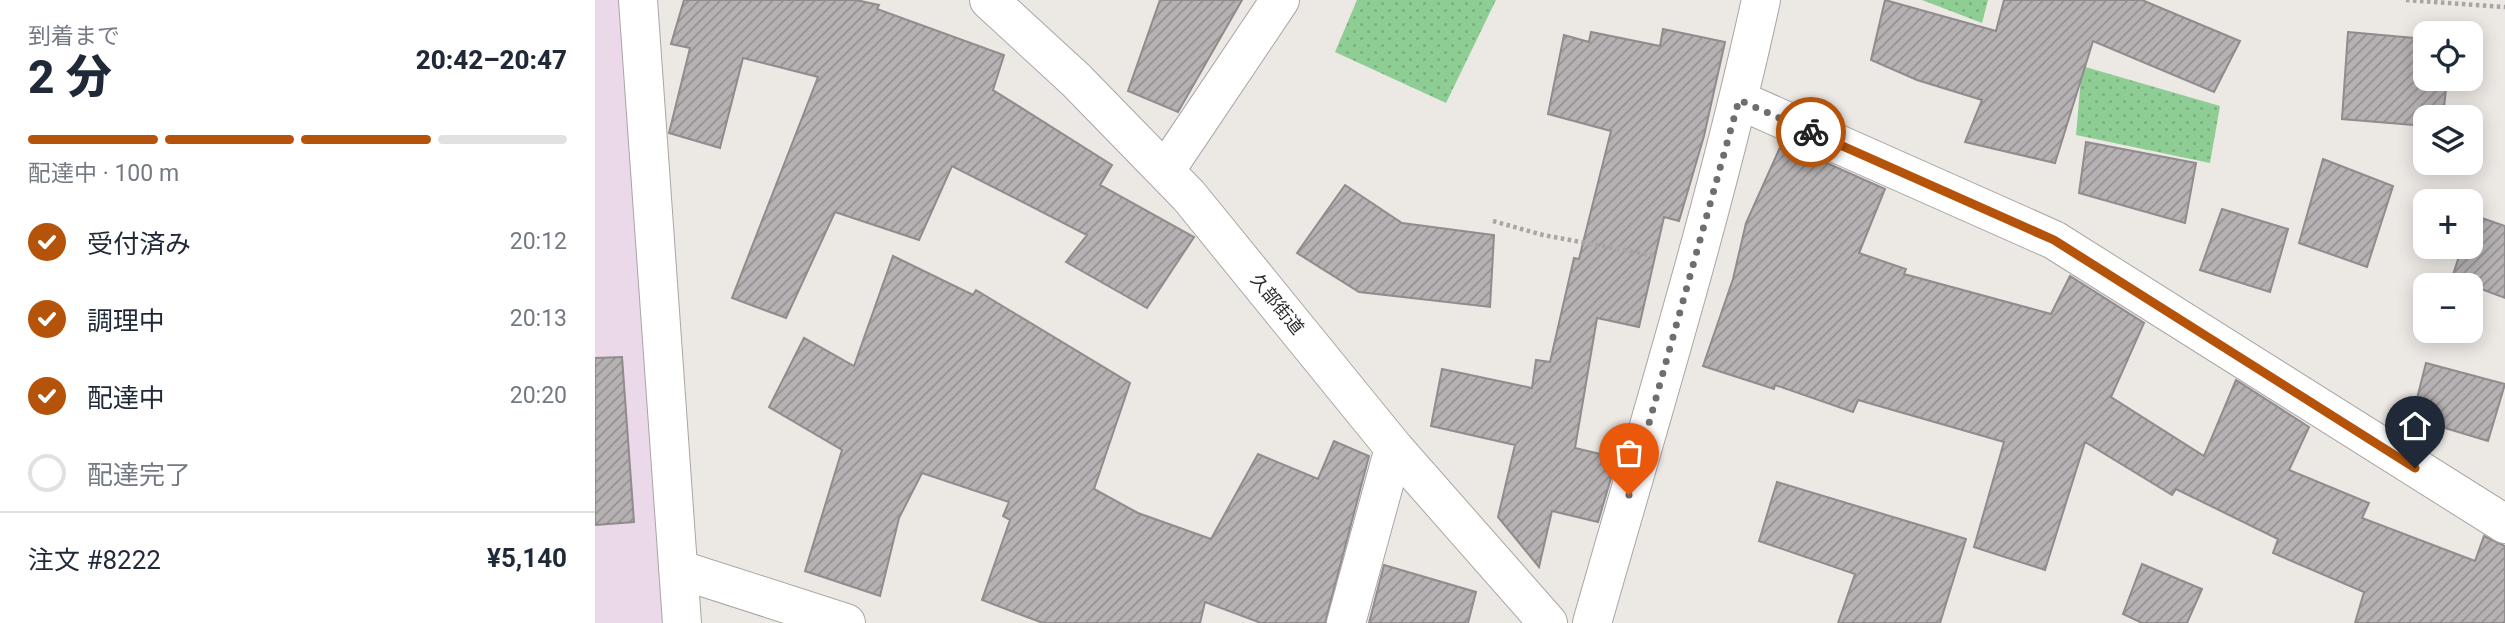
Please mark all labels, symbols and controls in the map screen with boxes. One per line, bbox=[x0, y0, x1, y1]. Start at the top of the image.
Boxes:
map controls bbox=[2413, 21, 2483, 343]
button: locate bbox=[2413, 21, 2483, 91]
text: 到着まで bbox=[28, 23, 120, 50]
text: 20:42–20:47 bbox=[416, 45, 567, 75]
text: 2 分 bbox=[28, 50, 112, 104]
courier bbox=[1776, 97, 1846, 167]
button: layers bbox=[2413, 105, 2483, 175]
icon: bike bbox=[1792, 113, 1830, 151]
text: 配達中 · 100 m bbox=[28, 160, 179, 187]
button: + bbox=[2413, 189, 2483, 259]
icon: check bbox=[28, 223, 66, 261]
text: 20:12 bbox=[510, 228, 567, 255]
text: 受付済み bbox=[87, 229, 191, 259]
street label: 久部街道 bbox=[1247, 269, 1308, 338]
button: − bbox=[2413, 273, 2483, 343]
icon: check bbox=[28, 300, 66, 338]
text: 20:13 bbox=[510, 305, 567, 332]
text: 調理中 bbox=[87, 306, 165, 336]
icon: check bbox=[28, 377, 66, 415]
text: 20:20 bbox=[510, 382, 567, 409]
text: 配達中 bbox=[87, 383, 165, 413]
pin bbox=[2385, 396, 2445, 468]
icon: home bbox=[2396, 407, 2434, 445]
pin bbox=[1599, 423, 1659, 495]
icon: bag bbox=[1610, 434, 1648, 472]
text: 配達完了 bbox=[87, 460, 191, 490]
text: ¥5,140 bbox=[487, 543, 567, 573]
text: 注文 #8222 bbox=[28, 545, 161, 575]

